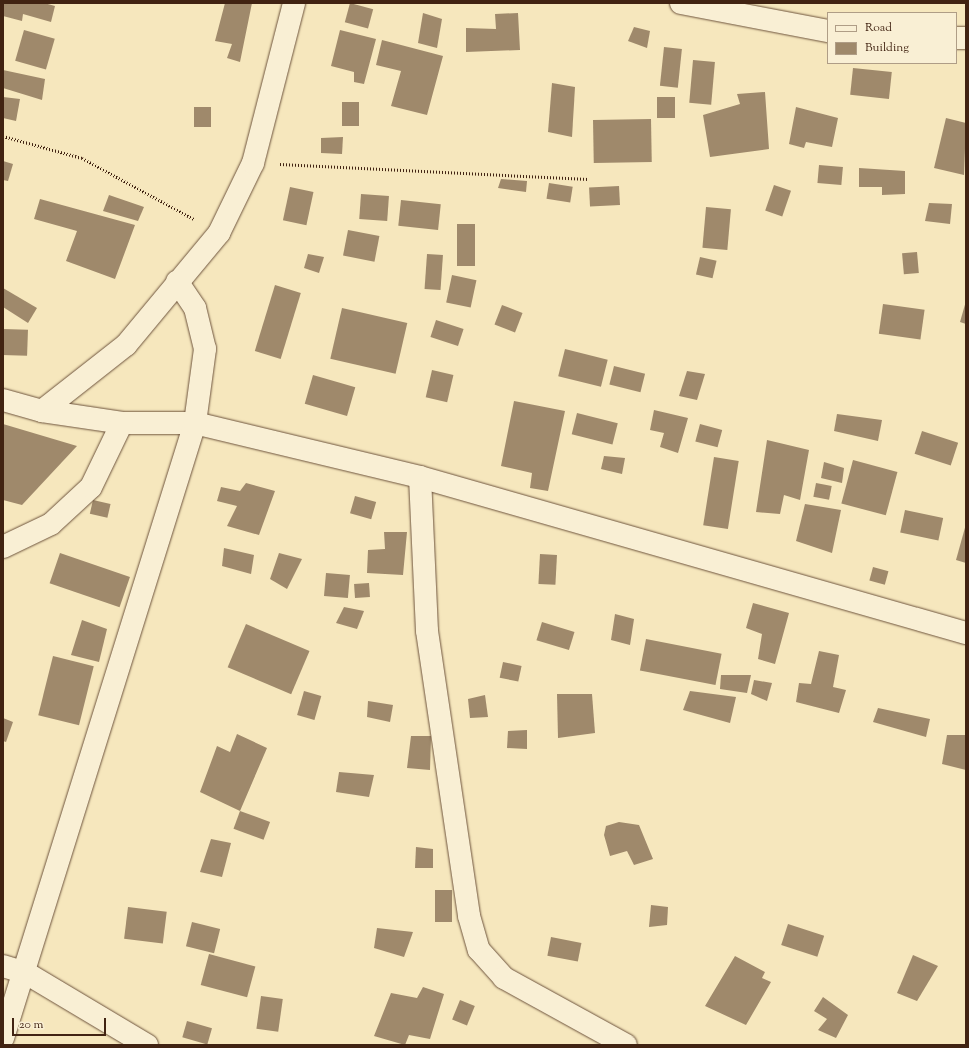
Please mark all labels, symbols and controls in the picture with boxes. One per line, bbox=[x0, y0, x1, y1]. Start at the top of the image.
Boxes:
legend bbox=[827, 12, 957, 64]
text: Road bbox=[865, 19, 892, 37]
text: Building bbox=[865, 39, 909, 57]
scale bar bbox=[14, 1010, 108, 1036]
text: 20 m bbox=[19, 1016, 43, 1034]

